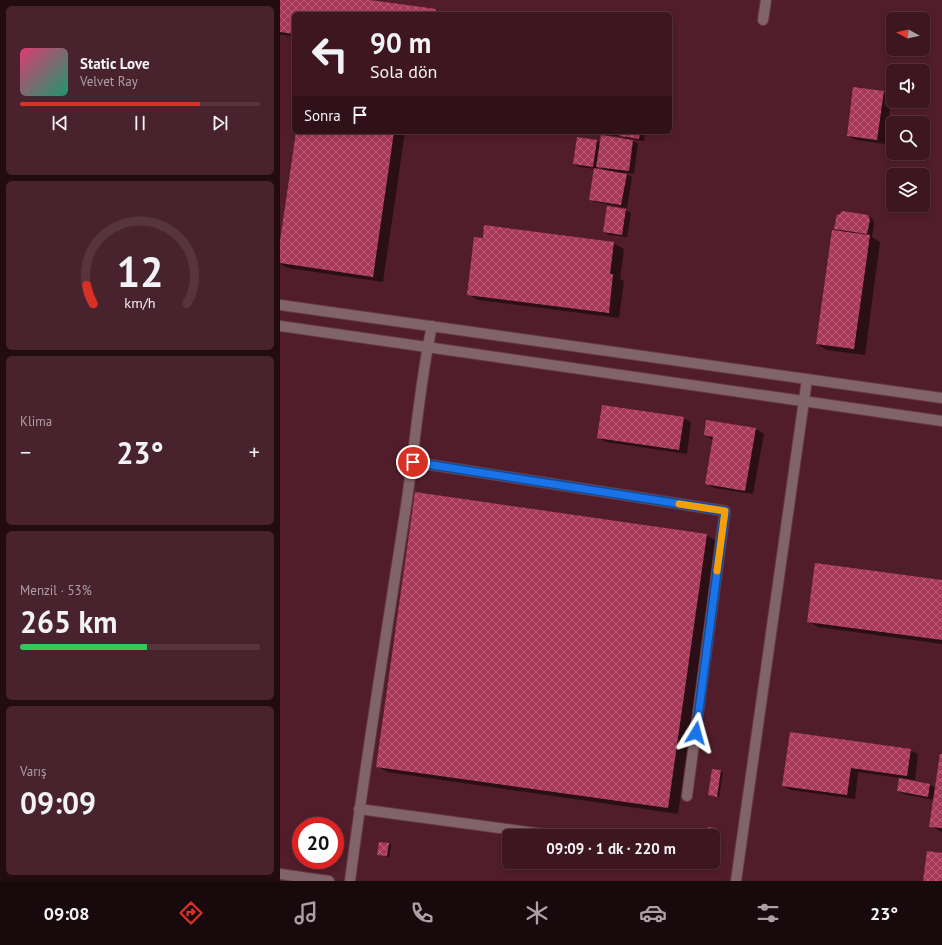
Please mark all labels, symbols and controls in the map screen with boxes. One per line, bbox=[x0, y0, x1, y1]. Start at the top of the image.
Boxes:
north arrow bbox=[886, 12, 930, 56]
map controls bbox=[886, 12, 930, 212]
text: 90 m bbox=[370, 24, 431, 61]
icon: left bbox=[304, 28, 356, 80]
text: Static Love bbox=[80, 54, 150, 73]
text: Sola dön bbox=[370, 60, 437, 83]
button: sound bbox=[886, 64, 930, 108]
text: Velvet Ray bbox=[80, 73, 138, 90]
icon: arrive bbox=[349, 104, 371, 126]
text: Sonra bbox=[304, 106, 341, 125]
icon: previous bbox=[49, 112, 71, 134]
icon: pause bbox=[129, 112, 151, 134]
icon: next bbox=[209, 112, 231, 134]
button: search bbox=[886, 116, 930, 160]
button: layers bbox=[886, 168, 930, 212]
text: 12 bbox=[116, 244, 164, 297]
text: km/h bbox=[124, 292, 156, 311]
text: Klima bbox=[20, 413, 52, 430]
text: 23° bbox=[116, 433, 164, 472]
text: − bbox=[20, 438, 31, 466]
text: + bbox=[249, 438, 260, 466]
pin bbox=[396, 445, 430, 479]
icon: arrive bbox=[402, 451, 424, 473]
text: Menzil · 53% bbox=[20, 582, 92, 599]
text: 265 km bbox=[20, 602, 118, 641]
position arrow bbox=[675, 712, 717, 754]
text: Varış bbox=[20, 763, 47, 780]
text: 09:09 bbox=[20, 783, 96, 822]
speed limit sign: 20 bbox=[292, 817, 344, 869]
text: 09:09 · 1 dk · 220 m bbox=[546, 839, 676, 858]
icon: directions bbox=[177, 899, 205, 927]
icon: music bbox=[292, 899, 320, 927]
icon: phone bbox=[408, 899, 436, 927]
icon: climate bbox=[523, 899, 551, 927]
icon: car bbox=[639, 899, 667, 927]
icon: filters bbox=[754, 899, 782, 927]
text: 09:08 bbox=[44, 902, 89, 925]
text: 23° bbox=[870, 902, 898, 925]

